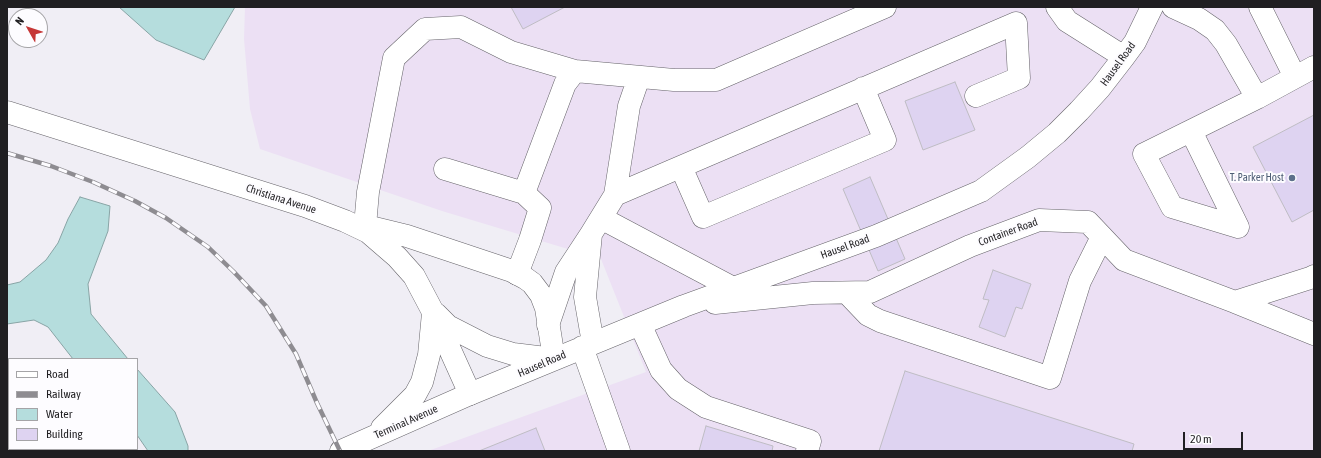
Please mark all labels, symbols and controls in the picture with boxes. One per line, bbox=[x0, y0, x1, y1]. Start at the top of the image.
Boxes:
north arrow bbox=[8, 8, 48, 48]
text: N bbox=[13, 15, 26, 27]
street label: Hausel Road bbox=[1098, 39, 1138, 89]
place label: T. Parker Host bbox=[1230, 171, 1284, 185]
marker: T. Parker Host bbox=[1287, 173, 1297, 183]
street label: Christiana Avenue bbox=[244, 181, 318, 217]
street label: Container Road bbox=[976, 215, 1040, 249]
street label: Hausel Road bbox=[819, 232, 871, 262]
street label: Hausel Road bbox=[516, 348, 568, 380]
legend bbox=[8, 358, 138, 450]
text: Road bbox=[46, 367, 69, 381]
text: Railway bbox=[46, 387, 81, 401]
street label: Terminal Avenue bbox=[372, 402, 440, 442]
text: Water bbox=[46, 407, 72, 421]
scale bar bbox=[1185, 424, 1245, 450]
text: Building bbox=[46, 427, 83, 441]
text: 20 m bbox=[1190, 432, 1212, 446]

